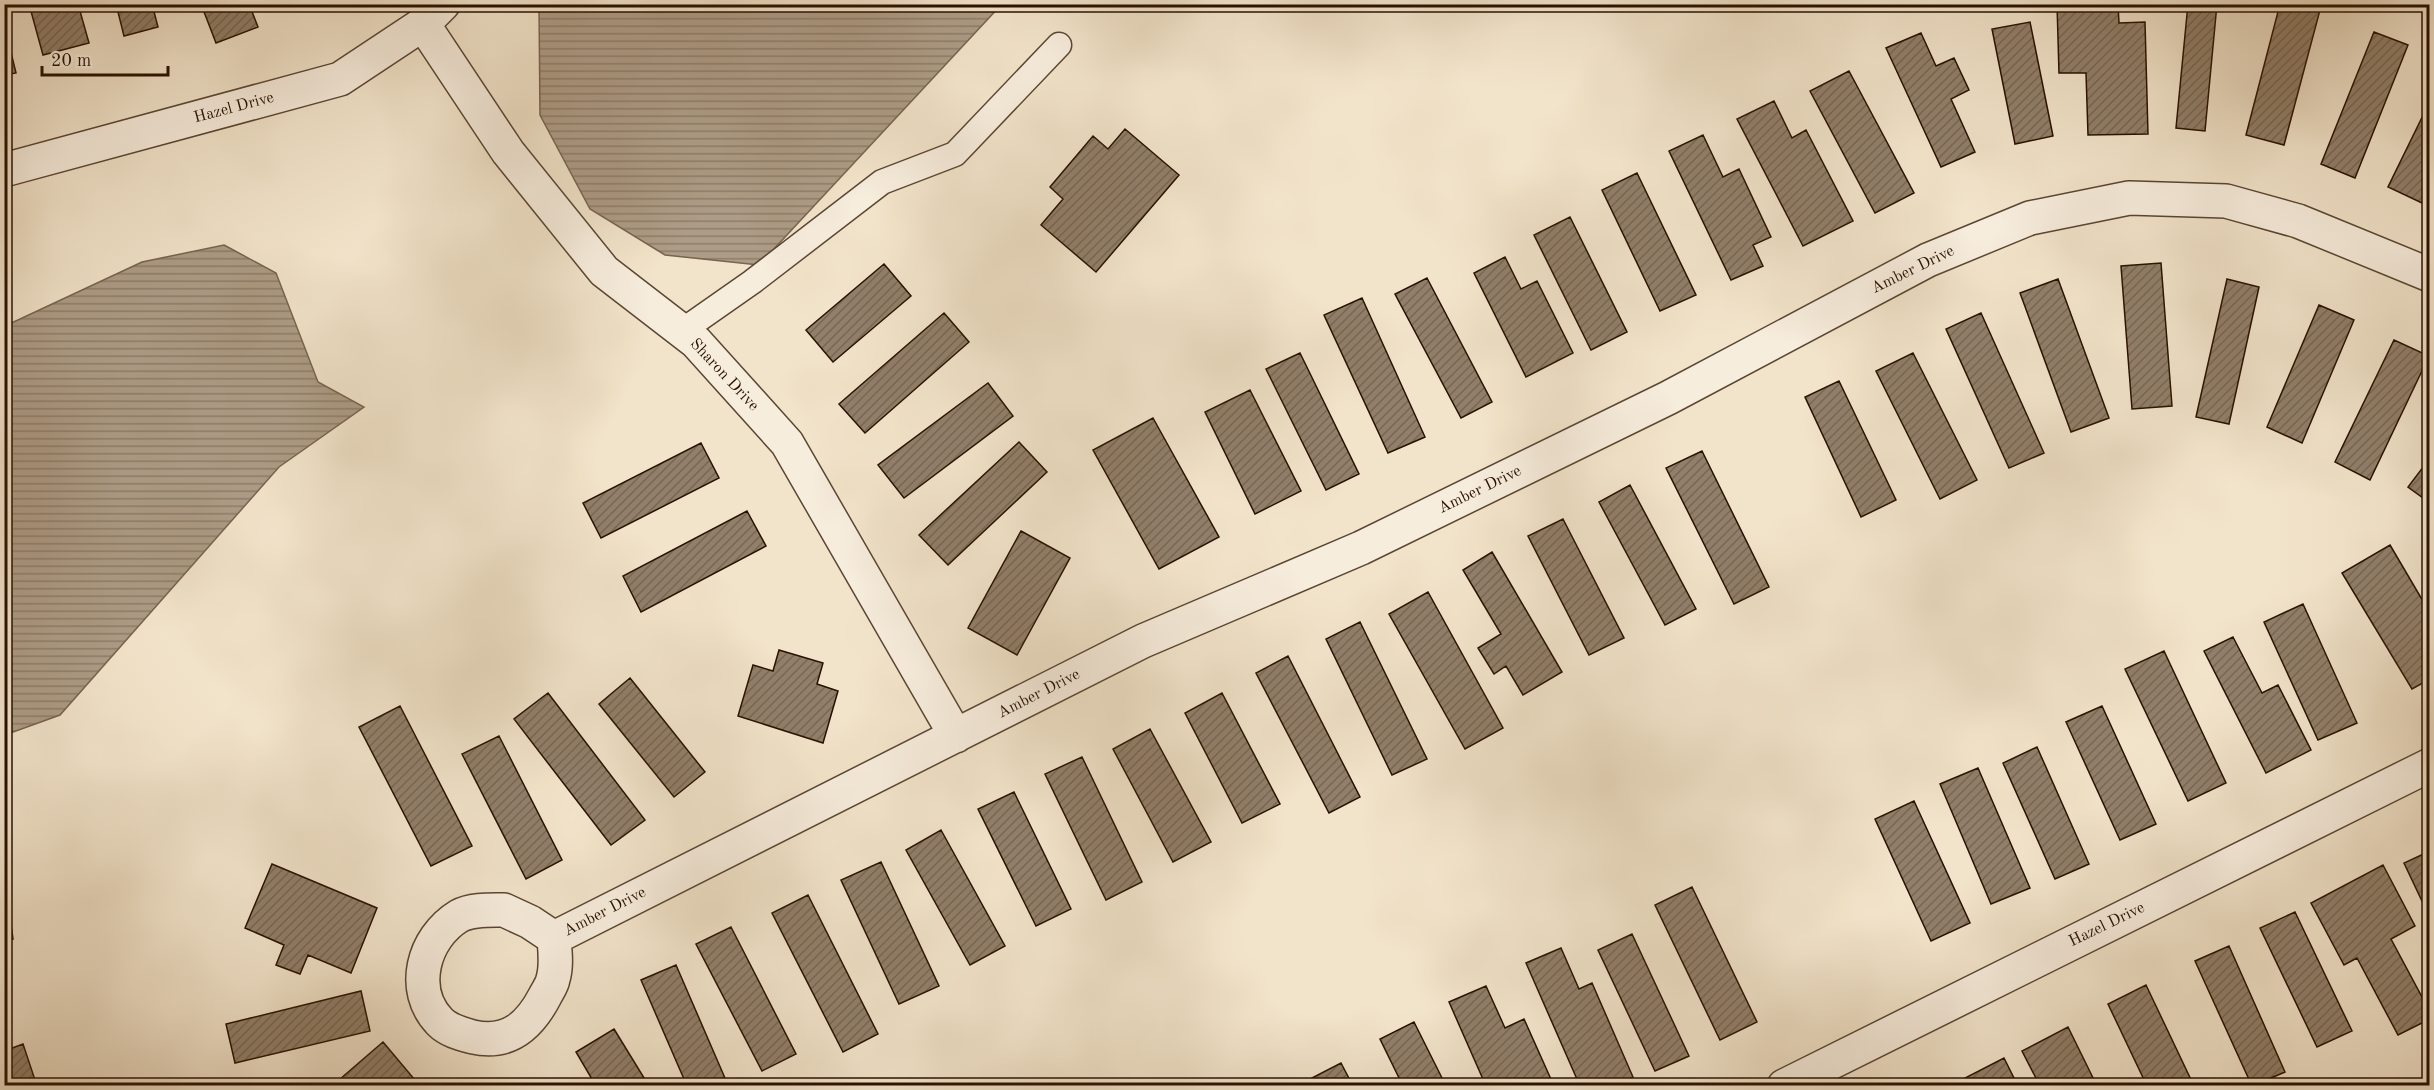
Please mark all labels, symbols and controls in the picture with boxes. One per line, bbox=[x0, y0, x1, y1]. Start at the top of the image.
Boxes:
scale bar bbox=[42, 39, 168, 77]
text: 20 m bbox=[51, 52, 91, 70]
street label: Hazel Drive bbox=[192, 90, 276, 126]
street label: Amber Drive bbox=[1869, 243, 1957, 297]
street label: Sharon Drive bbox=[687, 336, 761, 414]
street label: Amber Drive bbox=[1436, 463, 1524, 517]
street label: Amber Drive bbox=[995, 666, 1083, 722]
street label: Amber Drive bbox=[561, 884, 649, 940]
street label: Hazel Drive bbox=[2067, 900, 2147, 950]

